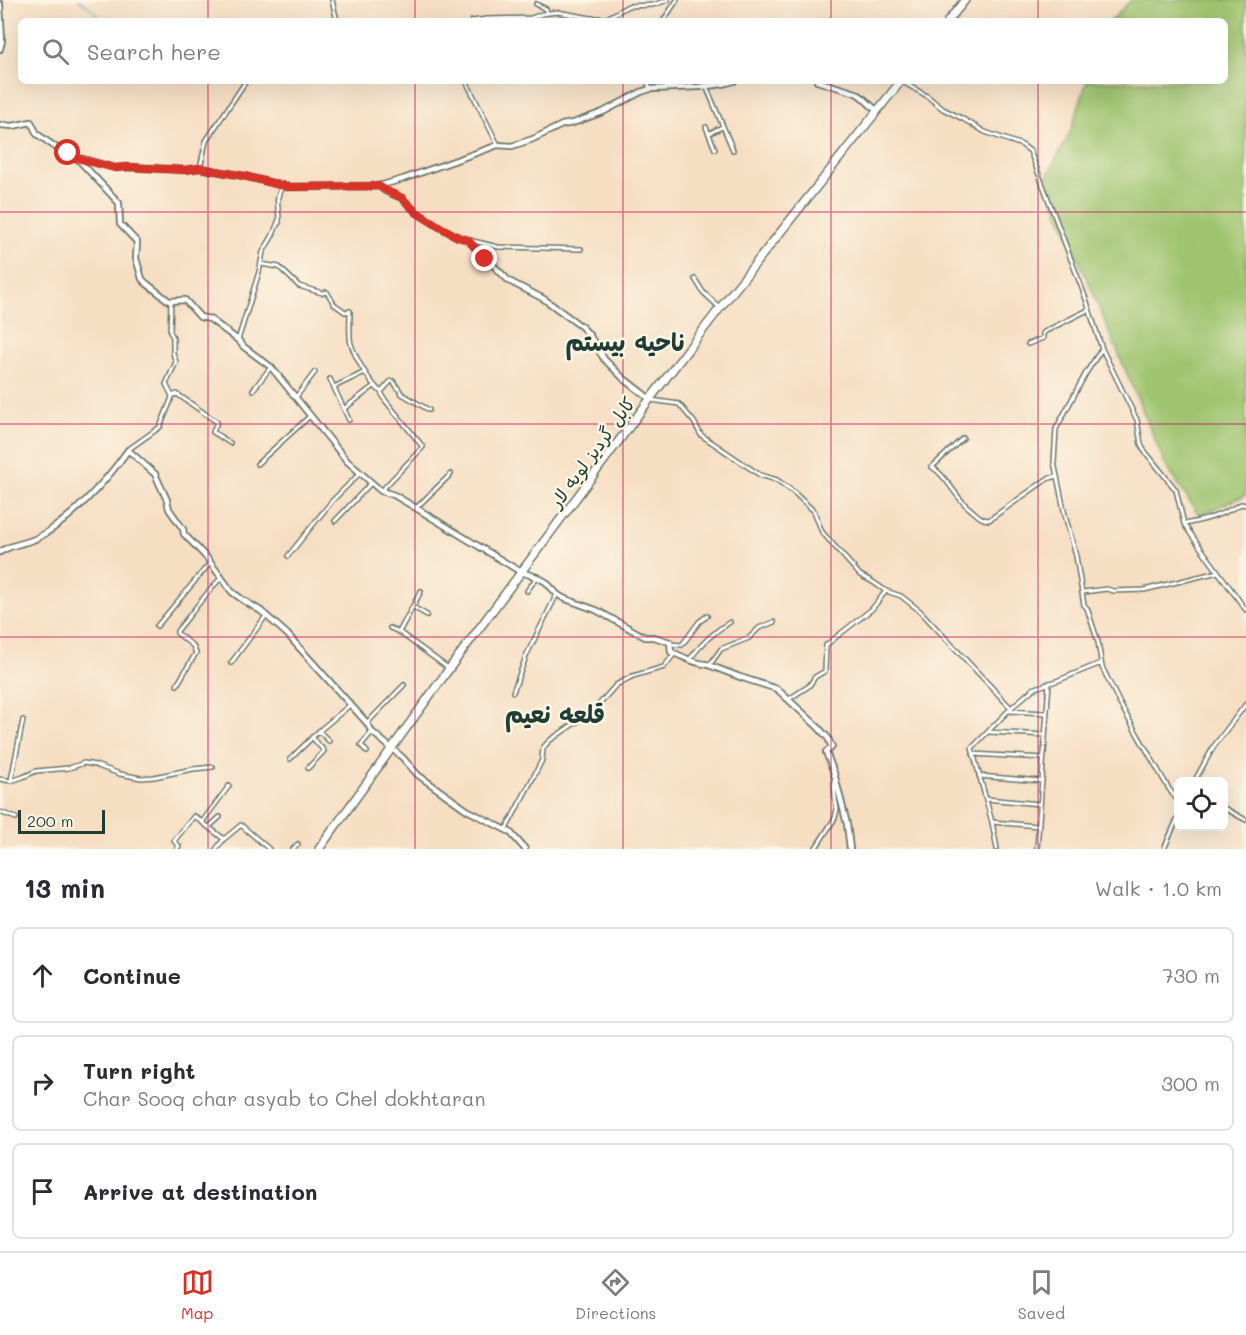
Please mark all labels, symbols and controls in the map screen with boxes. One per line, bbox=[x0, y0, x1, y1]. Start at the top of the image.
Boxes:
search box bbox=[18, 18, 1228, 84]
icon: search bbox=[39, 35, 72, 68]
text: Search here bbox=[87, 37, 221, 66]
route start bbox=[54, 139, 80, 165]
route end bbox=[471, 245, 497, 271]
district label: ناحیه بیستم bbox=[565, 326, 685, 361]
street label: کابل گردیز لویه لار bbox=[542, 392, 641, 514]
district label: قلعه نعيم bbox=[505, 698, 605, 733]
map controls bbox=[1174, 777, 1228, 831]
button: locate bbox=[1174, 777, 1228, 831]
scale bar bbox=[18, 807, 105, 834]
text: 200 m bbox=[27, 810, 74, 831]
text: 13 min bbox=[24, 871, 105, 905]
text: Walk · 1.0 km bbox=[1095, 875, 1222, 901]
icon: ahead bbox=[26, 959, 59, 992]
text: Continue bbox=[83, 961, 181, 990]
text: 730 m bbox=[1162, 962, 1220, 988]
text: Turn right bbox=[83, 1056, 195, 1085]
icon: right bbox=[26, 1067, 59, 1100]
text: 300 m bbox=[1161, 1070, 1220, 1096]
text: Char Sooq char asyab to Chel dokhtaran bbox=[83, 1085, 486, 1111]
icon: arrive bbox=[26, 1175, 59, 1208]
text: Arrive at destination bbox=[83, 1177, 318, 1206]
tab: Map bbox=[181, 1266, 214, 1323]
tab: Directions bbox=[575, 1266, 656, 1323]
tab: Saved bbox=[1018, 1266, 1065, 1323]

